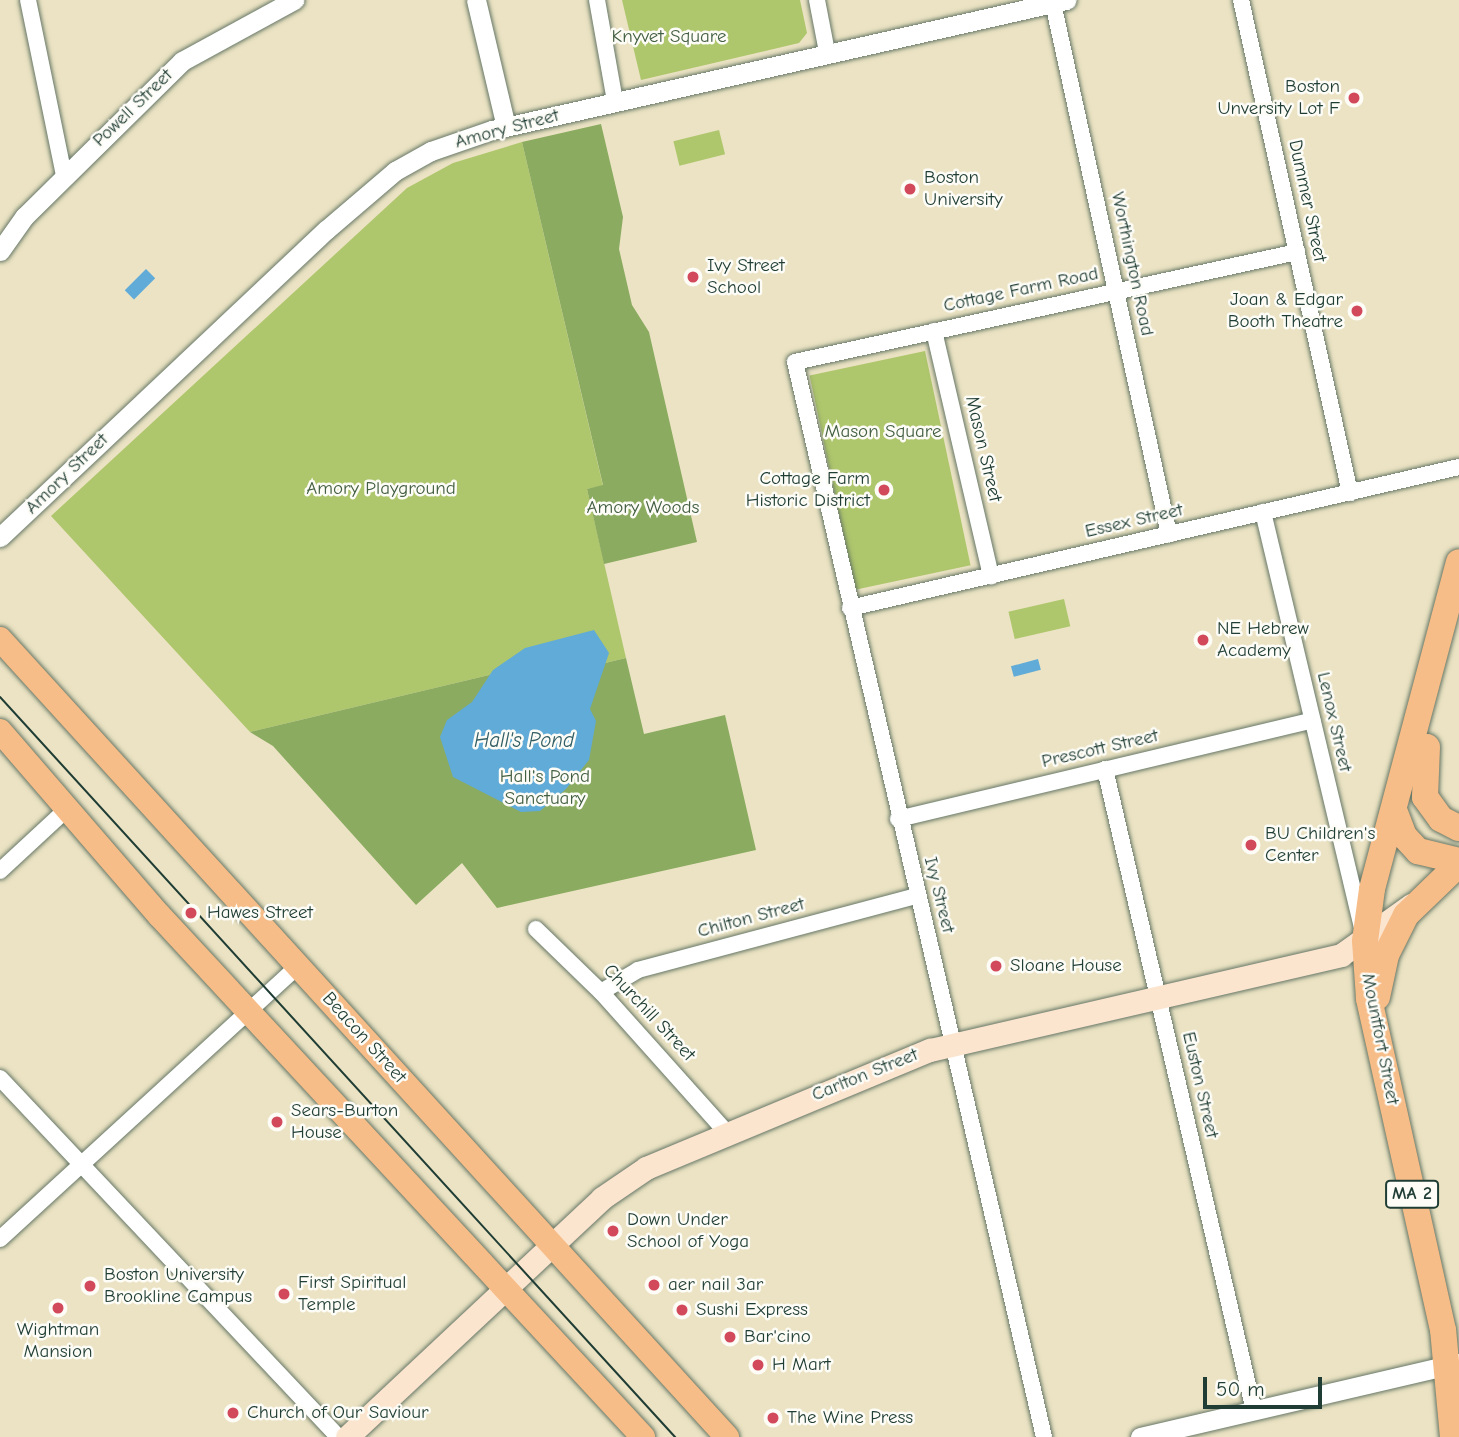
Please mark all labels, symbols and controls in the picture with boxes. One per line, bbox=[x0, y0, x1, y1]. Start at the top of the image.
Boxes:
park label: Knyvet Square bbox=[611, 26, 727, 48]
street label: Powell Street bbox=[88, 64, 178, 152]
place label: Boston Unversity Lot F bbox=[1217, 76, 1340, 120]
marker: Boston Unversity Lot F bbox=[1346, 90, 1362, 106]
street label: Amory Street bbox=[452, 104, 562, 154]
street label: Dummer Street bbox=[1283, 138, 1331, 264]
place label: Boston University bbox=[924, 167, 1003, 211]
marker: Boston University bbox=[902, 181, 918, 197]
street label: Worthington Road bbox=[1106, 190, 1158, 338]
place label: Ivy Street School bbox=[707, 255, 785, 299]
street label: Cottage Farm Road bbox=[941, 262, 1101, 318]
marker: Ivy Street School bbox=[685, 269, 701, 285]
place label: Joan & Edgar Booth Theatre bbox=[1228, 289, 1343, 333]
marker: Joan & Edgar Booth Theatre bbox=[1349, 303, 1365, 319]
street label: Mason Street bbox=[960, 394, 1006, 504]
park label: Mason Square bbox=[825, 421, 941, 443]
street label: Amory Street bbox=[21, 429, 113, 519]
place label: Cottage Farm Historic District bbox=[746, 468, 870, 512]
park label: Amory Playground bbox=[306, 478, 456, 500]
marker: Cottage Farm Historic District bbox=[876, 482, 892, 498]
park label: Amory Woods bbox=[587, 497, 699, 519]
street label: Essex Street bbox=[1083, 499, 1185, 543]
place label: NE Hebrew Academy bbox=[1217, 618, 1309, 662]
marker: NE Hebrew Academy bbox=[1195, 632, 1211, 648]
street label: Lenox Street bbox=[1311, 670, 1357, 774]
street label: Prescott Street bbox=[1039, 725, 1161, 773]
water label: Hall's Pond bbox=[474, 727, 574, 753]
park label: Hall's Pond Sanctuary bbox=[500, 766, 590, 810]
place label: BU Children's Center bbox=[1265, 823, 1375, 867]
marker: BU Children's Center bbox=[1243, 837, 1259, 853]
street label: Ivy Street bbox=[919, 854, 959, 936]
street label: Chilton Street bbox=[695, 893, 807, 943]
place label: Hawes Street bbox=[207, 902, 313, 924]
marker: Hawes Street bbox=[181, 903, 201, 923]
place label: Sloane House bbox=[1010, 955, 1122, 977]
marker: Sloane House bbox=[988, 958, 1004, 974]
street label: Churchill Street bbox=[598, 960, 700, 1066]
street label: Mountfort Street bbox=[1356, 971, 1404, 1107]
street label: Beacon Street bbox=[317, 988, 411, 1088]
street label: Euston Street bbox=[1177, 1030, 1223, 1140]
street label: Carlton Street bbox=[809, 1043, 921, 1107]
place label: Sears-Burton House bbox=[291, 1100, 398, 1144]
marker: Sears-Burton House bbox=[269, 1114, 285, 1130]
road number: MA 2 bbox=[1384, 1180, 1440, 1209]
place label: Down Under School of Yoga bbox=[627, 1209, 749, 1253]
marker: Down Under School of Yoga bbox=[605, 1223, 621, 1239]
place label: Boston University Brookline Campus bbox=[104, 1264, 252, 1308]
place label: First Spiritual Temple bbox=[298, 1272, 406, 1316]
place label: aer nail 3ar bbox=[668, 1274, 763, 1296]
marker: aer nail 3ar bbox=[646, 1277, 662, 1293]
marker: Boston University Brookline Campus bbox=[82, 1278, 98, 1294]
marker: First Spiritual Temple bbox=[276, 1286, 292, 1302]
place label: Sushi Express bbox=[696, 1299, 808, 1321]
marker: Wightman Mansion bbox=[50, 1300, 66, 1316]
marker: Sushi Express bbox=[674, 1302, 690, 1318]
place label: Wightman Mansion bbox=[17, 1319, 99, 1363]
place label: Bar'cino bbox=[744, 1326, 811, 1348]
marker: Bar'cino bbox=[722, 1329, 738, 1345]
place label: H Mart bbox=[772, 1354, 831, 1376]
marker: H Mart bbox=[750, 1357, 766, 1373]
scale bar bbox=[1207, 1364, 1326, 1408]
text: 50 m bbox=[1216, 1377, 1265, 1401]
place label: Church of Our Saviour bbox=[247, 1402, 429, 1424]
marker: Church of Our Saviour bbox=[225, 1405, 241, 1421]
place label: The Wine Press bbox=[787, 1407, 913, 1429]
marker: The Wine Press bbox=[765, 1410, 781, 1426]

